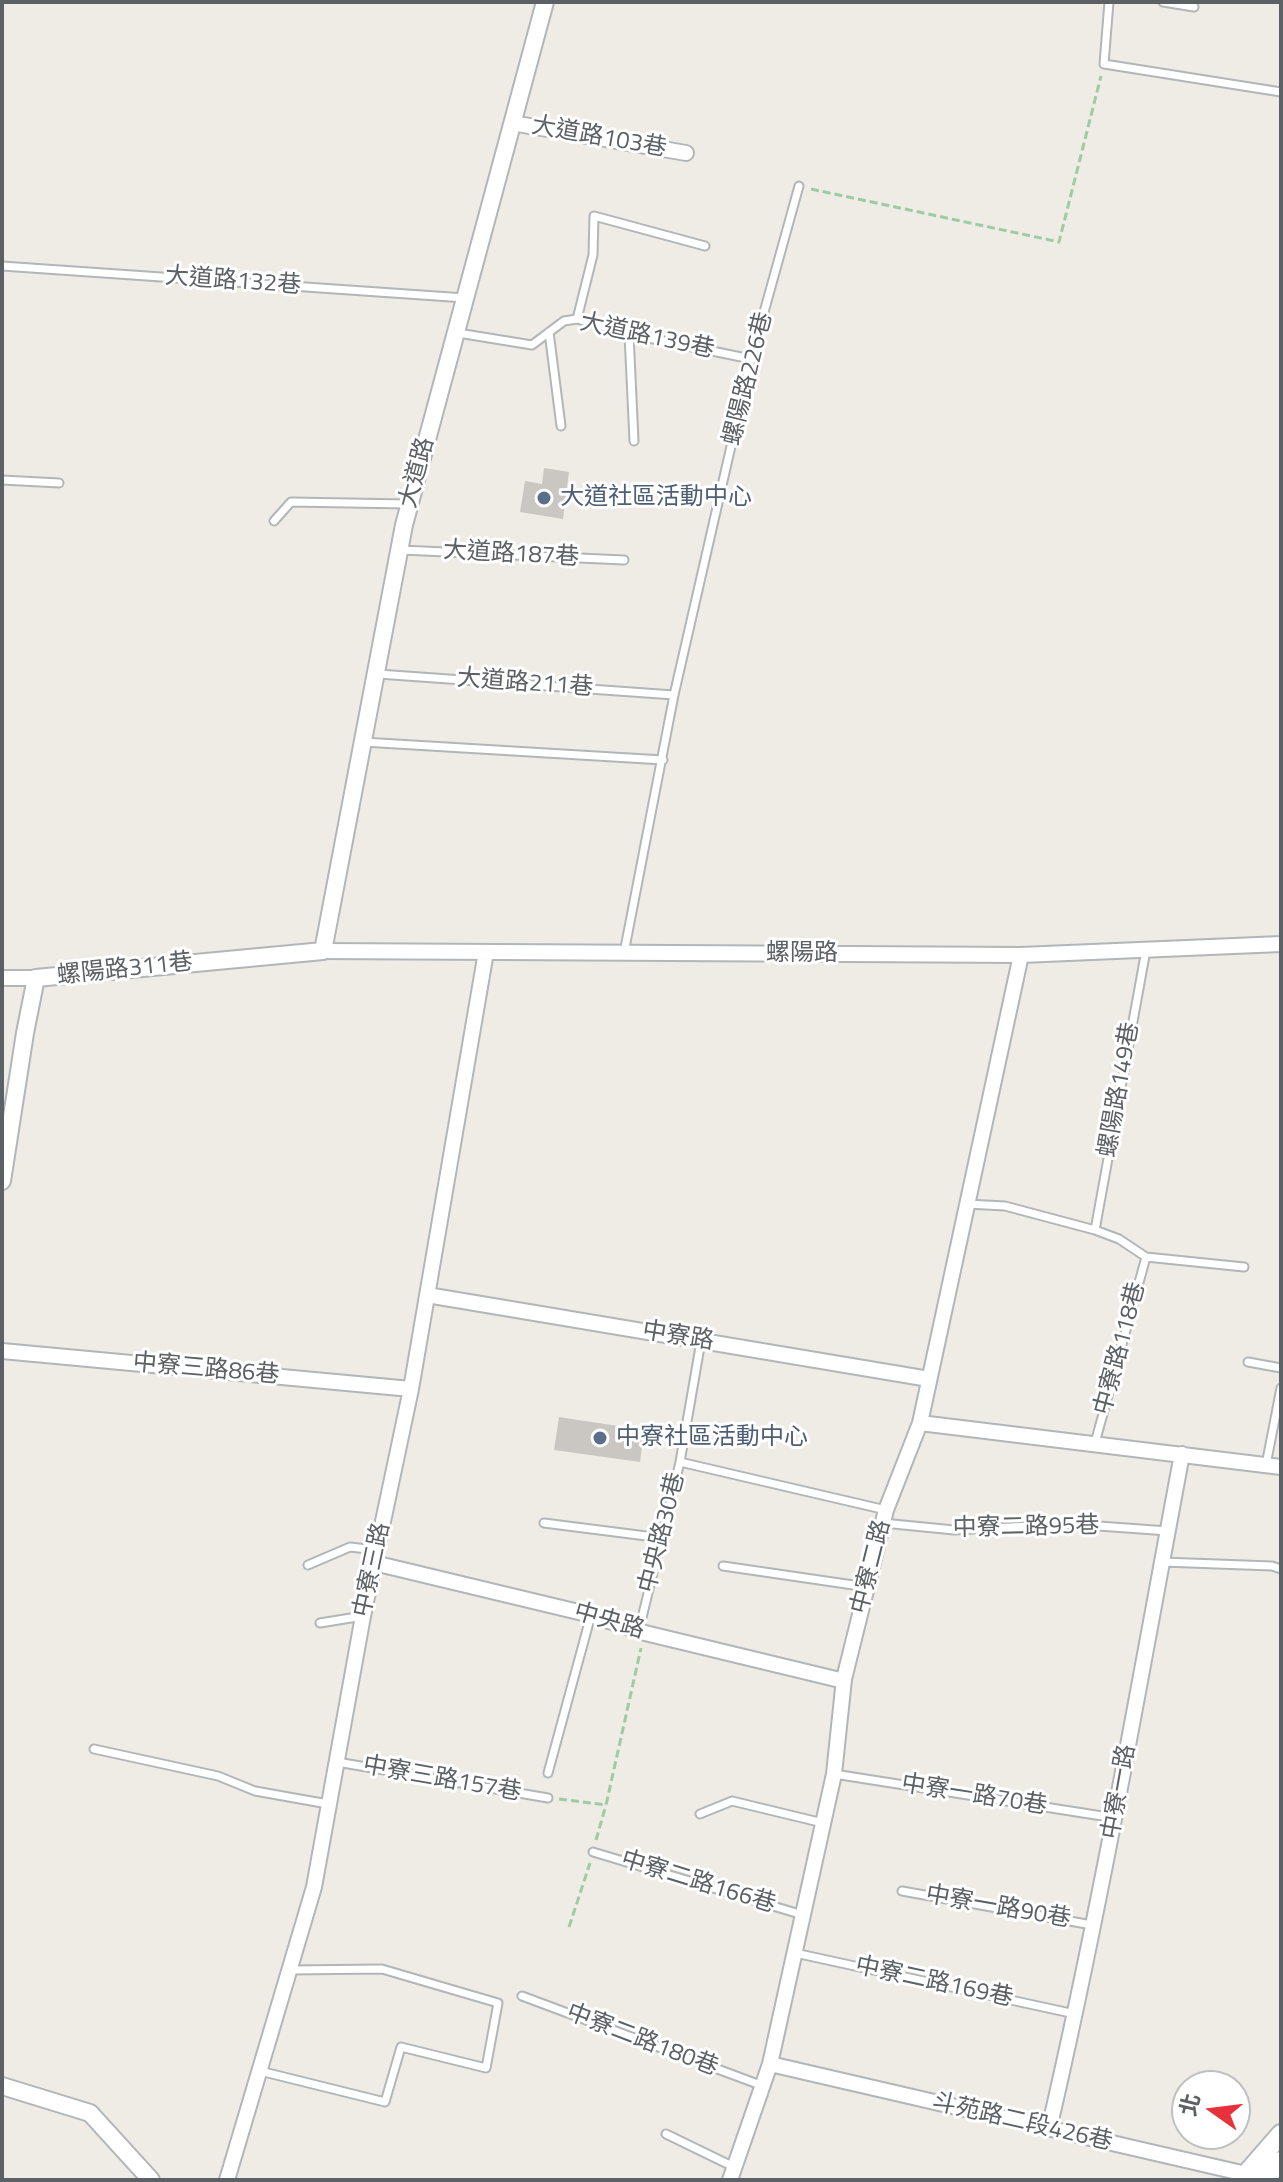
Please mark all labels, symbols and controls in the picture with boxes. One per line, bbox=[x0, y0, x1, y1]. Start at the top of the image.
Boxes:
street label: 大道路103巷 bbox=[529, 112, 669, 164]
street label: 大道路132巷 bbox=[164, 263, 302, 301]
street label: 大道路139巷 bbox=[577, 309, 717, 365]
street label: 螺陽路226巷 bbox=[719, 309, 779, 449]
street label: 大道路 bbox=[395, 434, 441, 512]
place label: 大道社區活動中心 bbox=[560, 484, 752, 512]
marker: 大道社區活動中心 bbox=[535, 489, 553, 507]
street label: 大道路187巷 bbox=[442, 537, 580, 573]
street label: 大道路211巷 bbox=[456, 665, 594, 703]
street label: 螺陽路 bbox=[766, 940, 838, 968]
street label: 螺陽路311巷 bbox=[56, 949, 194, 991]
street label: 螺陽路149巷 bbox=[1094, 1020, 1146, 1160]
street label: 中寮路118巷 bbox=[1089, 1279, 1153, 1419]
street label: 中寮路 bbox=[640, 1317, 716, 1357]
street label: 中寮三路86巷 bbox=[132, 1349, 280, 1391]
place label: 中寮社區活動中心 bbox=[616, 1424, 808, 1452]
marker: 中寮社區活動中心 bbox=[591, 1429, 609, 1447]
street label: 中央路30巷 bbox=[634, 1470, 692, 1596]
street label: 中寮二路95巷 bbox=[952, 1512, 1100, 1544]
street label: 中寮二路 bbox=[846, 1517, 898, 1617]
street label: 中寮三路 bbox=[349, 1520, 397, 1620]
street label: 中央路 bbox=[570, 1598, 648, 1646]
street label: 中寮一路 bbox=[1097, 1742, 1143, 1842]
street label: 中寮三路157巷 bbox=[361, 1752, 523, 1808]
street label: 中寮一路70巷 bbox=[899, 1770, 1049, 1822]
street label: 中寮二路166巷 bbox=[617, 1846, 779, 1920]
street label: 中寮一路90巷 bbox=[923, 1881, 1073, 1935]
street label: 中寮二路169巷 bbox=[853, 1952, 1015, 2014]
street label: 中寮二路180巷 bbox=[562, 1999, 722, 2083]
north arrow bbox=[1171, 2070, 1251, 2150]
street label: 斗苑路二段426巷 bbox=[929, 2088, 1115, 2158]
text: 北 bbox=[1170, 2090, 1209, 2119]

